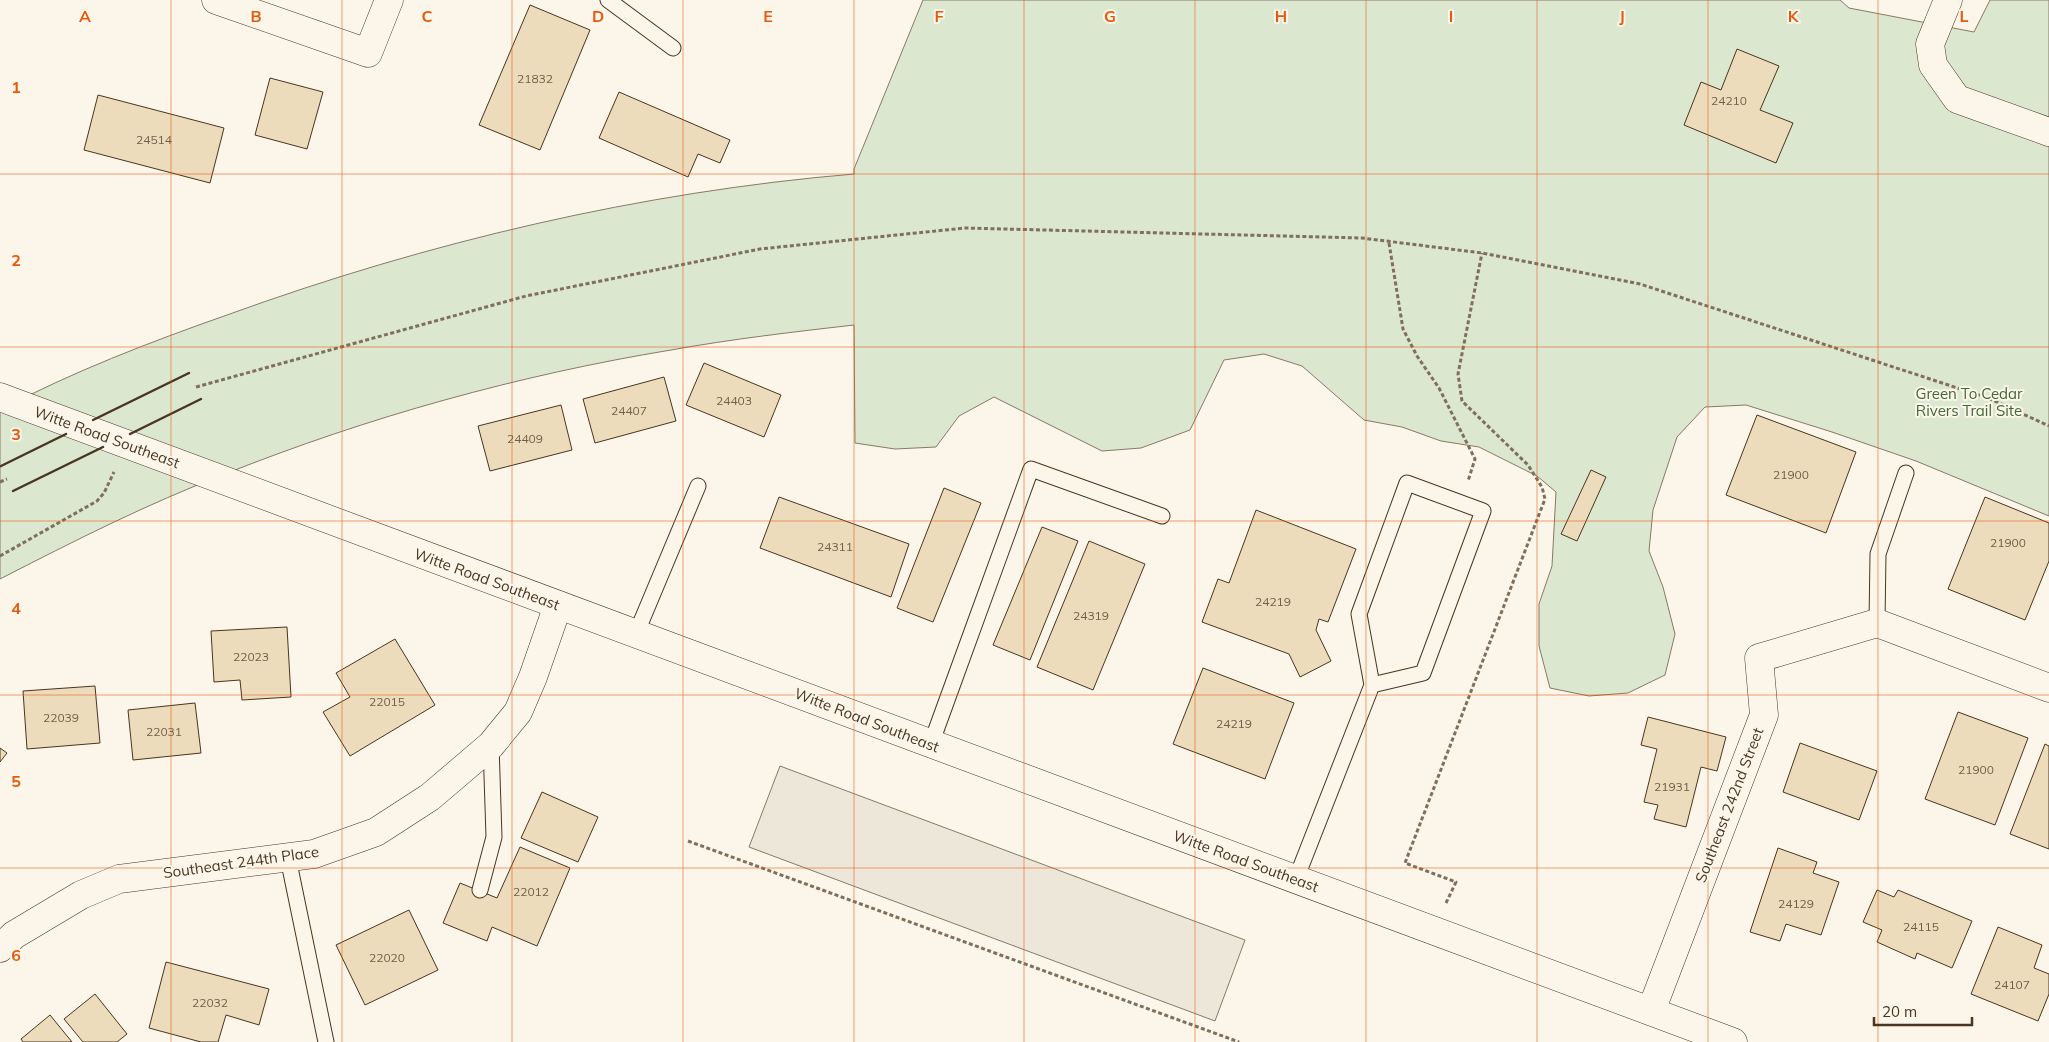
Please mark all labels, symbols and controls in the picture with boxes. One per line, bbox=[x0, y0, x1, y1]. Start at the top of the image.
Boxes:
text: A bbox=[79, 6, 91, 26]
text: B bbox=[250, 6, 262, 26]
text: C bbox=[422, 6, 433, 26]
text: D bbox=[592, 6, 604, 26]
text: E bbox=[763, 6, 773, 26]
text: F bbox=[934, 6, 944, 26]
text: G bbox=[1104, 6, 1116, 26]
text: H bbox=[1275, 6, 1287, 26]
text: I bbox=[1449, 6, 1453, 26]
text: J bbox=[1619, 6, 1625, 26]
text: K bbox=[1788, 6, 1800, 26]
text: L bbox=[1960, 6, 1969, 26]
house number: 21832 bbox=[517, 71, 553, 86]
text: 1 bbox=[11, 77, 21, 97]
house number: 24210 bbox=[1711, 93, 1747, 108]
house number: 24514 bbox=[136, 132, 172, 147]
text: 2 bbox=[11, 250, 21, 270]
park label: Green To Cedar Rivers Trail Site bbox=[1915, 384, 2023, 420]
house number: 24403 bbox=[716, 393, 752, 408]
street label: Witte Road Southeast bbox=[32, 402, 182, 472]
house number: 24407 bbox=[611, 403, 647, 418]
text: 3 bbox=[11, 424, 21, 444]
house number: 24409 bbox=[507, 431, 543, 446]
house number: 21900 bbox=[1773, 467, 1809, 482]
house number: 21900 bbox=[1990, 535, 2026, 550]
house number: 24311 bbox=[817, 539, 853, 554]
street label: Witte Road Southeast bbox=[412, 544, 562, 614]
house number: 24219 bbox=[1255, 594, 1291, 609]
text: 4 bbox=[11, 598, 21, 618]
house number: 24319 bbox=[1073, 608, 1109, 623]
house number: 22023 bbox=[233, 649, 269, 664]
street label: Witte Road Southeast bbox=[792, 684, 942, 756]
house number: 22015 bbox=[369, 694, 405, 709]
house number: 22039 bbox=[43, 710, 79, 725]
house number: 24219 bbox=[1216, 716, 1252, 731]
house number: 22031 bbox=[146, 724, 182, 739]
street label: Southeast 242nd Street bbox=[1691, 725, 1767, 885]
house number: 21900 bbox=[1958, 762, 1994, 777]
text: 5 bbox=[11, 771, 21, 791]
house number: 21931 bbox=[1654, 779, 1690, 794]
street label: Witte Road Southeast bbox=[1171, 826, 1321, 896]
street label: Southeast 244th Place bbox=[162, 842, 320, 882]
house number: 22012 bbox=[513, 884, 549, 899]
house number: 24129 bbox=[1778, 896, 1814, 911]
house number: 24115 bbox=[1903, 919, 1939, 934]
text: 6 bbox=[11, 945, 21, 965]
house number: 22020 bbox=[369, 950, 405, 965]
house number: 24107 bbox=[1994, 977, 2030, 992]
scale bar bbox=[1874, 994, 1972, 1026]
house number: 22032 bbox=[192, 995, 228, 1010]
text: 20 m bbox=[1882, 1002, 1917, 1021]

